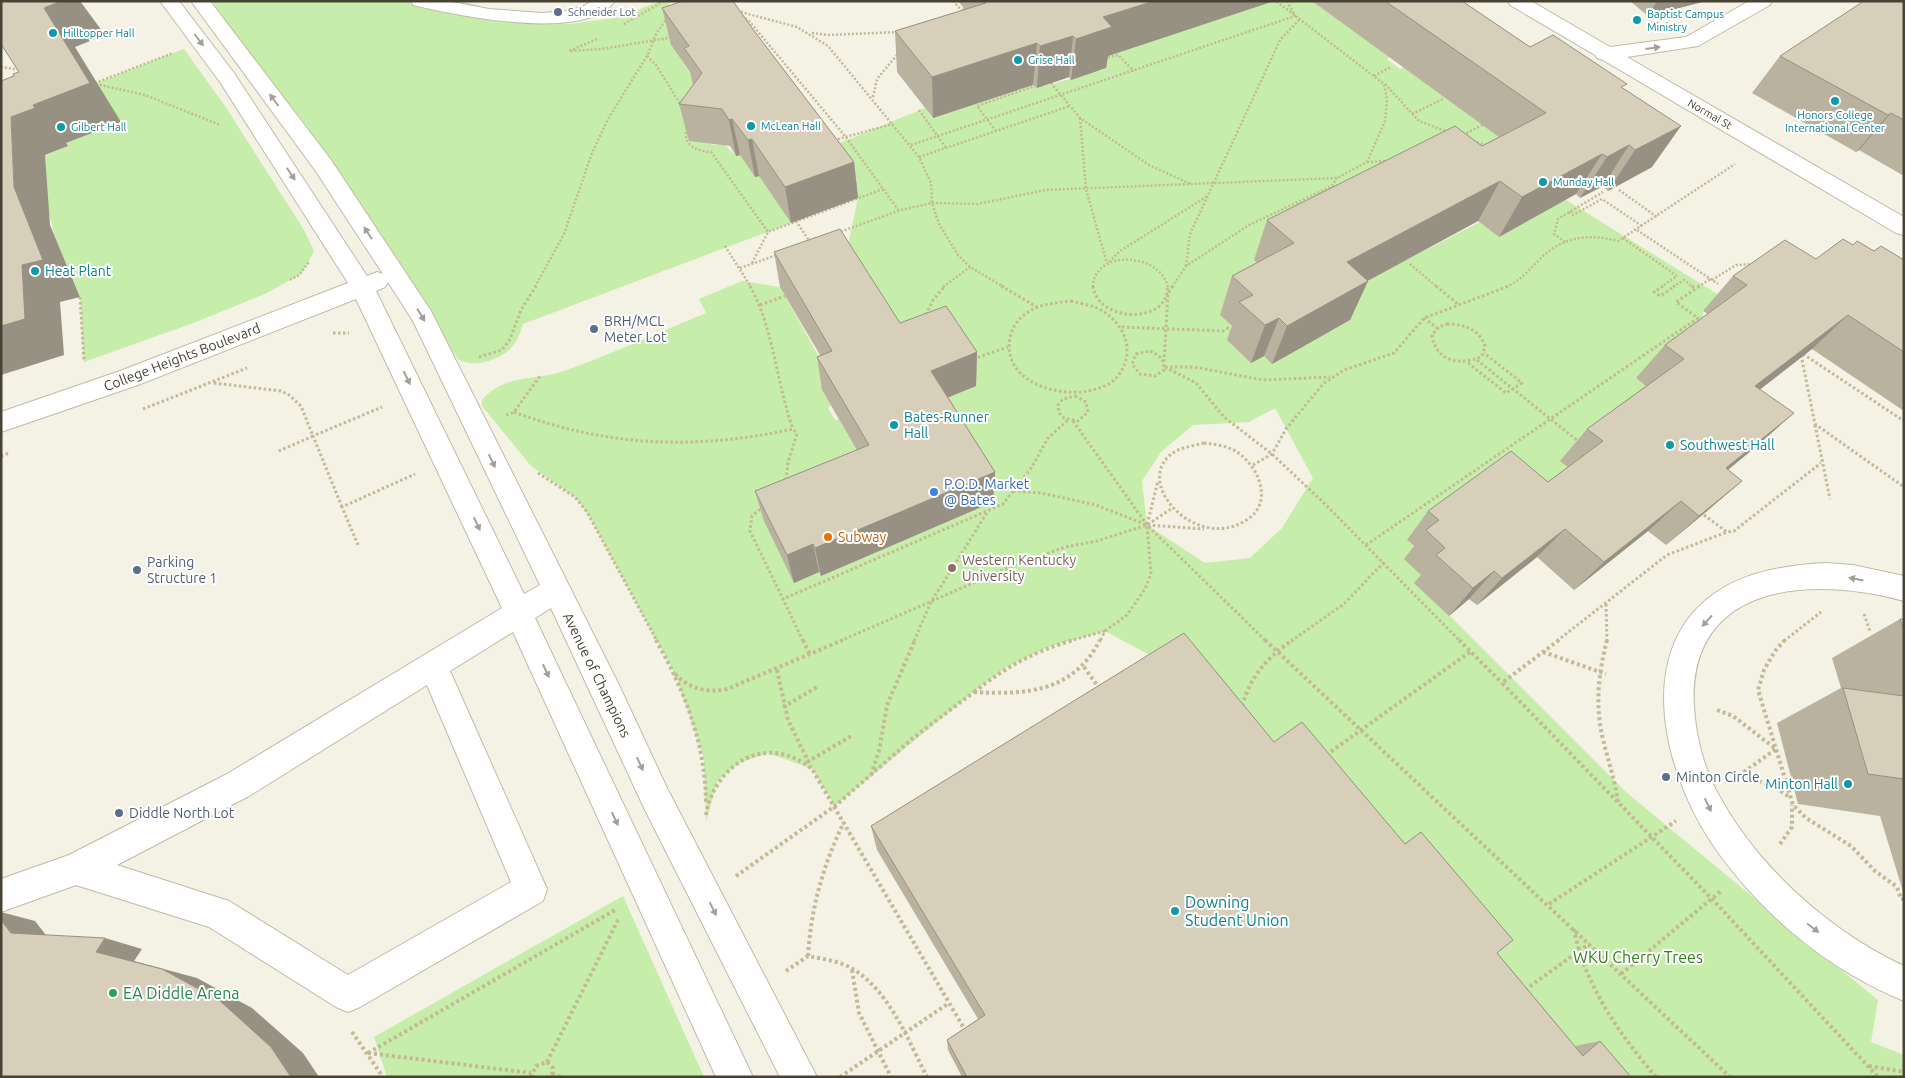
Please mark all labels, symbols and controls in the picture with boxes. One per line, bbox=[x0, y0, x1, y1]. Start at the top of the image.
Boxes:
marker: Schneider Lot bbox=[552, 6, 564, 18]
place label: Schneider Lot bbox=[568, 6, 636, 18]
place label: Baptist Campus Ministry bbox=[1647, 8, 1724, 33]
marker: Baptist Campus Ministry bbox=[1631, 14, 1643, 26]
marker: Hilltopper Hall bbox=[47, 27, 59, 39]
place label: Hilltopper Hall bbox=[63, 27, 135, 39]
one-way arrow bbox=[194, 33, 204, 47]
one-way arrow bbox=[1645, 43, 1661, 51]
marker: Grise Hall bbox=[1012, 54, 1024, 66]
place label: Grise Hall bbox=[1028, 54, 1075, 66]
one-way arrow bbox=[269, 94, 280, 107]
marker: Honors College International Center bbox=[1829, 95, 1841, 107]
street label: Normal St bbox=[1686, 97, 1735, 132]
place label: Honors College International Center bbox=[1785, 109, 1886, 134]
marker: McLean Hall bbox=[745, 120, 757, 132]
place label: McLean Hall bbox=[761, 120, 821, 132]
marker: Gilbert Hall bbox=[55, 121, 67, 133]
place label: Gilbert Hall bbox=[71, 121, 127, 133]
one-way arrow bbox=[286, 167, 296, 181]
marker: Munday Hall bbox=[1537, 176, 1549, 188]
place label: Munday Hall bbox=[1553, 176, 1614, 188]
one-way arrow bbox=[363, 226, 373, 240]
place label: Heat Plant bbox=[45, 263, 112, 279]
marker: Heat Plant bbox=[29, 265, 41, 277]
one-way arrow bbox=[416, 308, 425, 321]
place label: BRH/MCL Meter Lot bbox=[604, 313, 667, 345]
street label: College Heights Boulevard bbox=[101, 320, 263, 394]
marker: BRH/MCL Meter Lot bbox=[588, 323, 600, 335]
one-way arrow bbox=[403, 371, 411, 385]
place label: Bates-Runner Hall bbox=[904, 409, 990, 441]
marker: Bates-Runner Hall bbox=[888, 419, 900, 431]
place label: Southwest Hall bbox=[1680, 437, 1775, 453]
marker: Southwest Hall bbox=[1664, 439, 1676, 451]
one-way arrow bbox=[488, 454, 496, 468]
place label: P.O.D. Market @ Bates bbox=[944, 476, 1030, 508]
marker: P.O.D. Market @ Bates bbox=[928, 486, 940, 498]
one-way arrow bbox=[473, 517, 481, 531]
place label: Subway bbox=[838, 529, 887, 545]
marker: Subway bbox=[822, 531, 834, 543]
place label: Western Kentucky University bbox=[962, 552, 1076, 584]
place label: Parking Structure 1 bbox=[147, 554, 217, 586]
marker: Western Kentucky University bbox=[946, 562, 958, 574]
marker: Parking Structure 1 bbox=[131, 564, 143, 576]
one-way arrow bbox=[1848, 574, 1864, 582]
street label: Avenue of Champions bbox=[560, 610, 634, 740]
one-way arrow bbox=[1701, 614, 1713, 626]
one-way arrow bbox=[542, 664, 550, 678]
one-way arrow bbox=[636, 757, 644, 771]
place label: Minton Circle bbox=[1676, 769, 1760, 785]
marker: Minton Circle bbox=[1660, 771, 1672, 783]
place label: Minton Hall bbox=[1765, 776, 1838, 792]
marker: Minton Hall bbox=[1842, 778, 1854, 790]
one-way arrow bbox=[1704, 798, 1713, 813]
place label: Diddle North Lot bbox=[129, 805, 235, 821]
marker: Diddle North Lot bbox=[113, 807, 125, 819]
one-way arrow bbox=[611, 812, 619, 826]
place label: Downing Student Union bbox=[1185, 893, 1289, 929]
one-way arrow bbox=[709, 902, 717, 917]
marker: Downing Student Union bbox=[1169, 905, 1181, 917]
one-way arrow bbox=[1806, 923, 1820, 933]
park label: WKU Cherry Trees bbox=[1573, 948, 1703, 966]
place label: EA Diddle Arena bbox=[123, 984, 240, 1002]
marker: EA Diddle Arena bbox=[107, 987, 119, 999]

